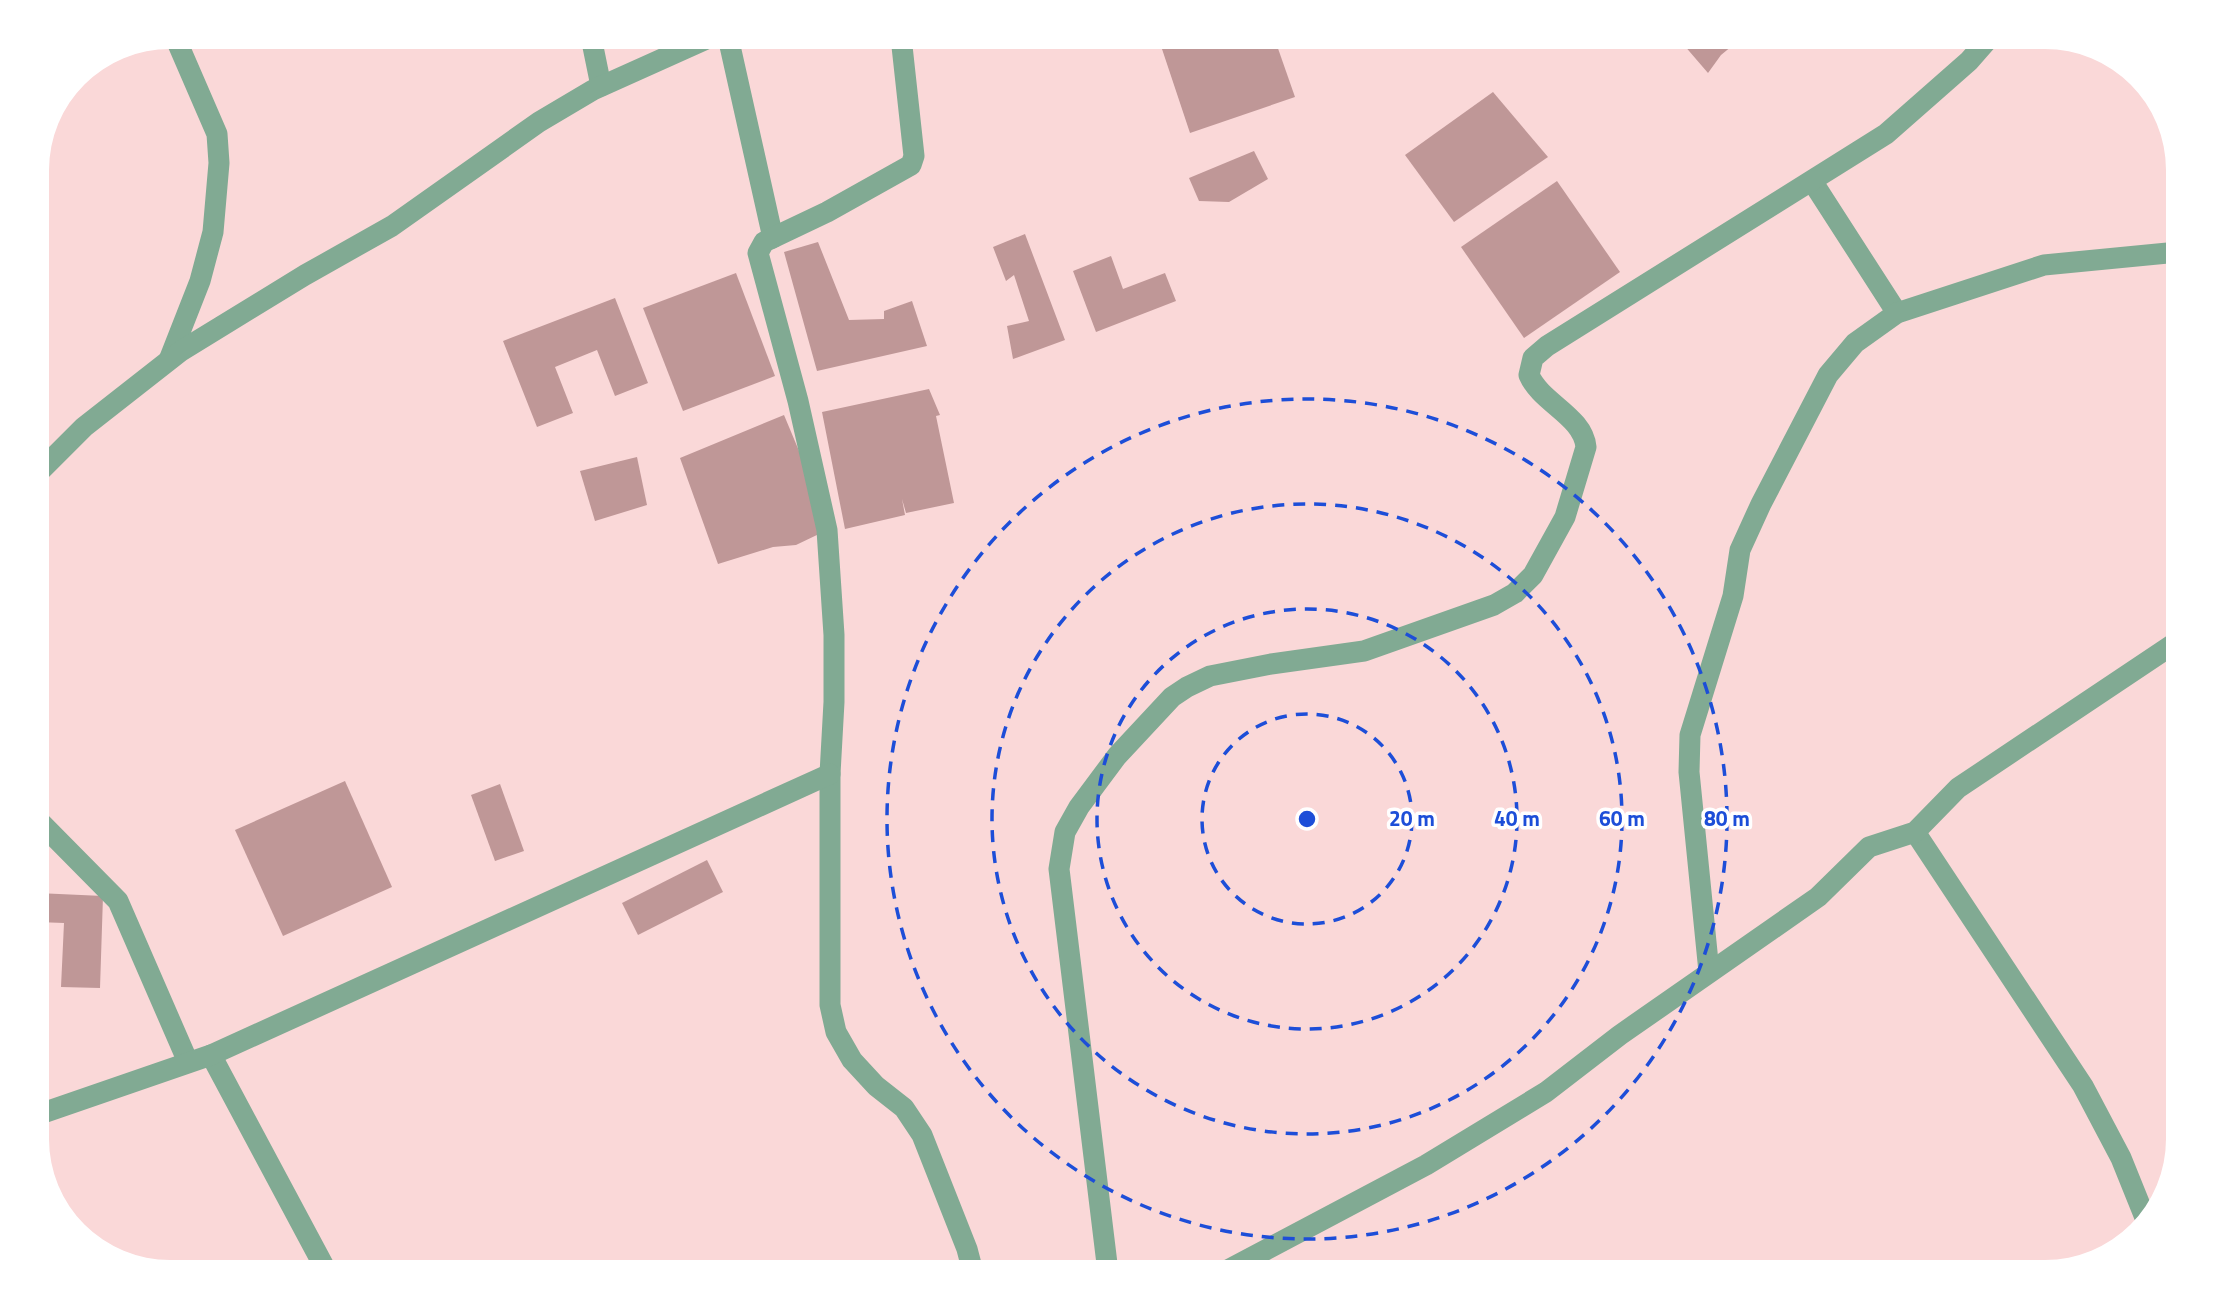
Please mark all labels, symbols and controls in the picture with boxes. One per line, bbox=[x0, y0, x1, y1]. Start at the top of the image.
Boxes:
text: 20 m bbox=[1389, 802, 1435, 834]
text: 40 m bbox=[1494, 802, 1540, 834]
text: 60 m bbox=[1599, 802, 1645, 834]
text: 80 m bbox=[1704, 802, 1750, 834]
centre of rings bbox=[1295, 807, 1319, 831]

